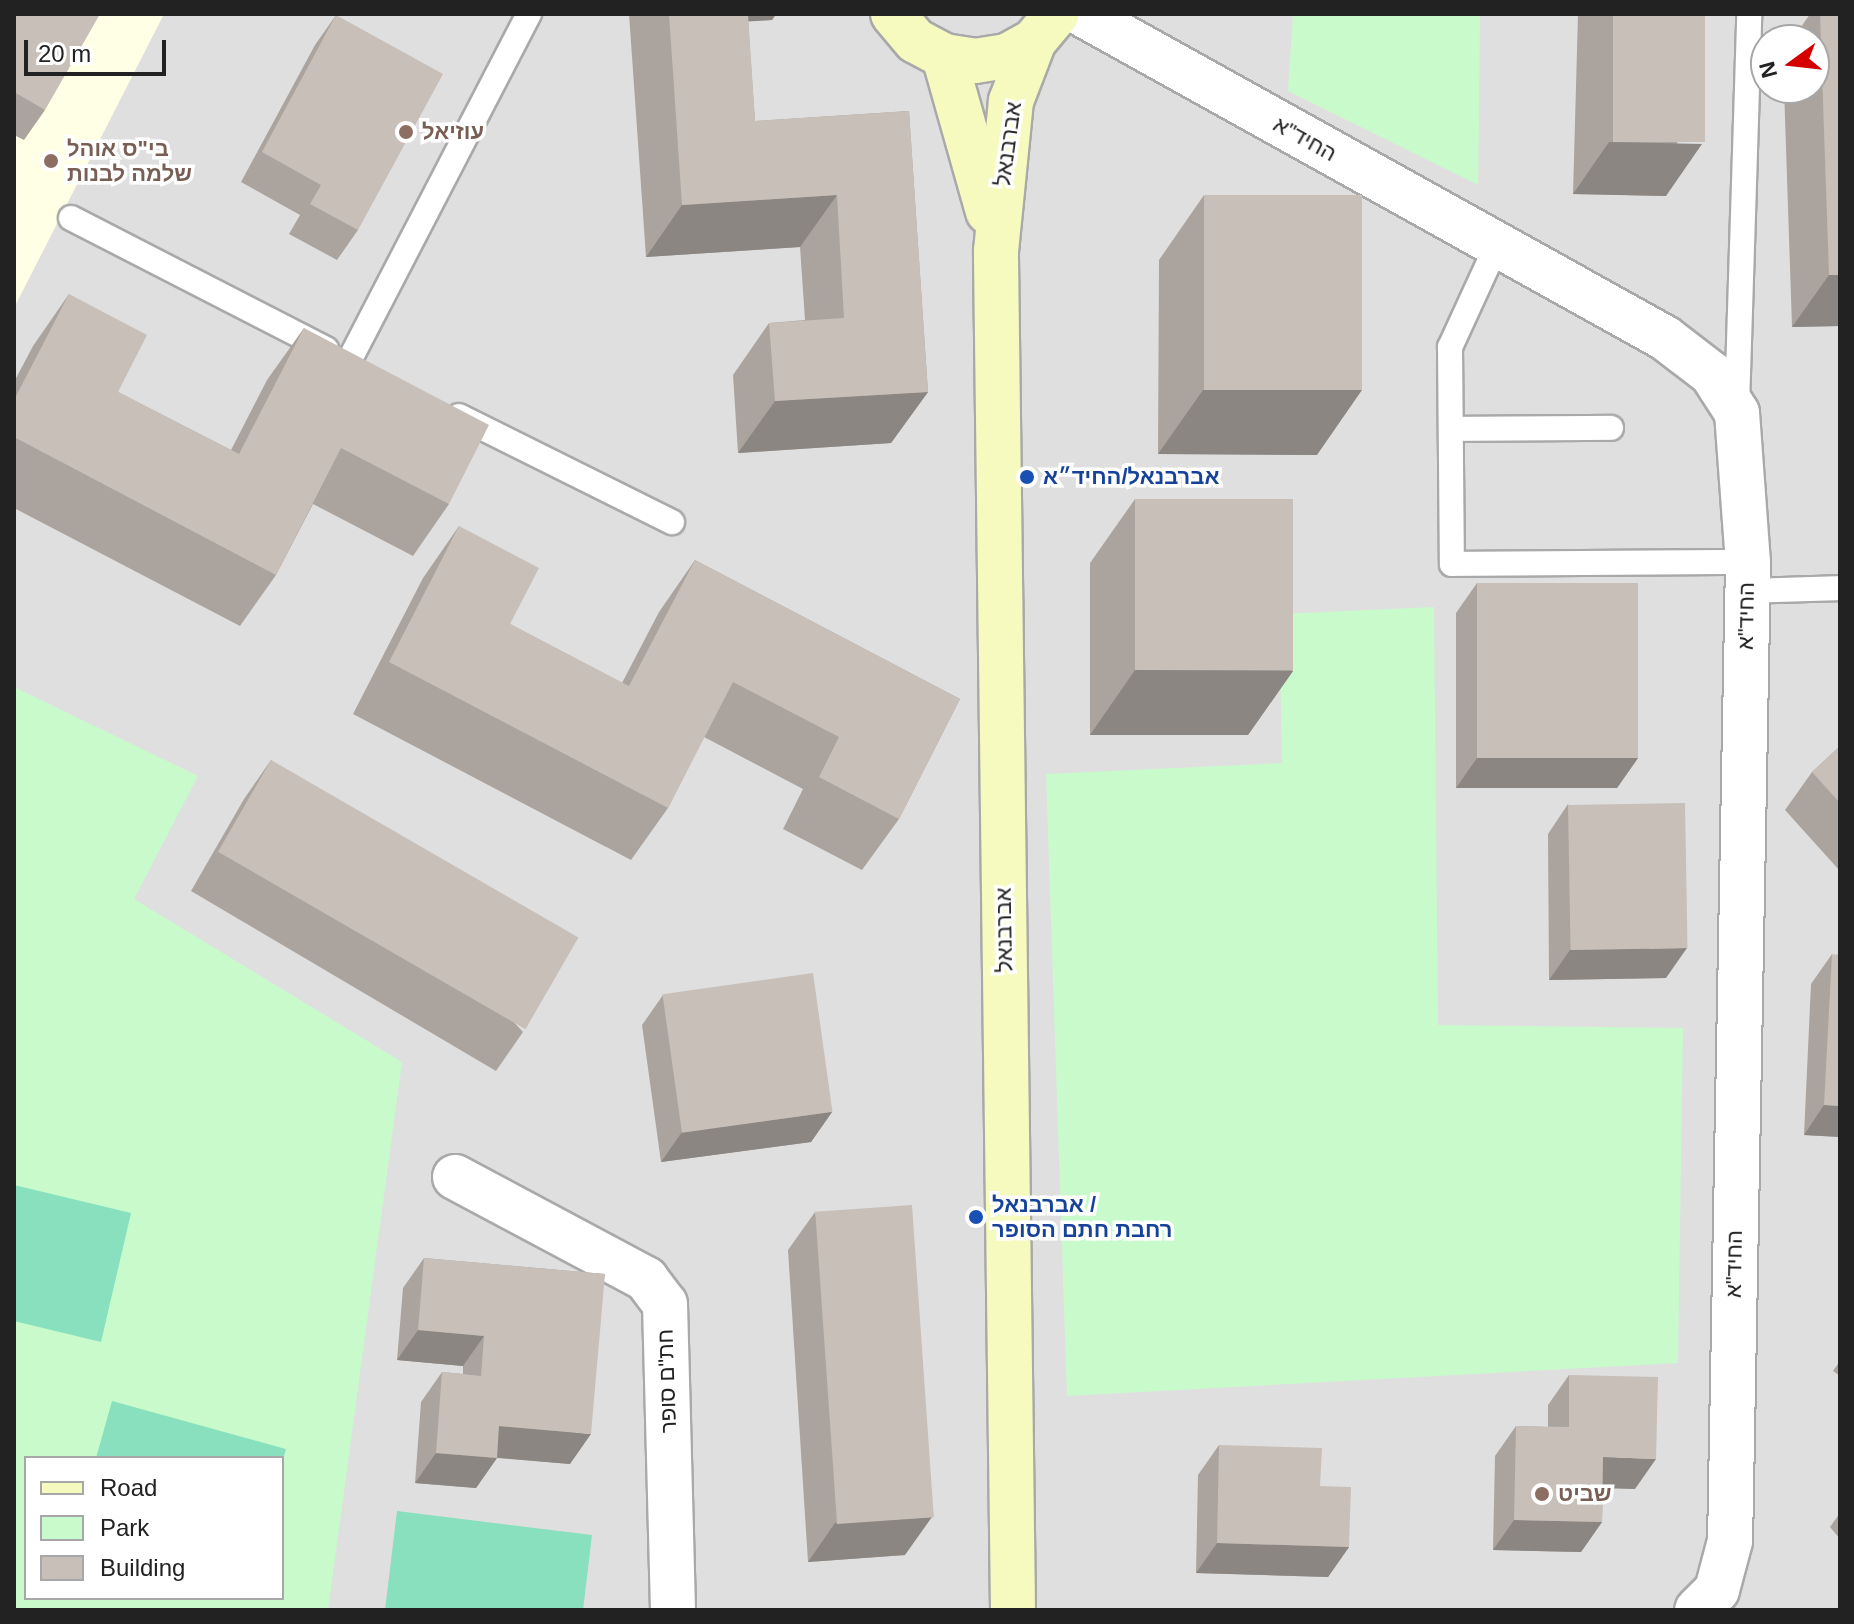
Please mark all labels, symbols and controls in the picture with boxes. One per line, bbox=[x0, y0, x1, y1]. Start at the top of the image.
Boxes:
scale bar bbox=[28, 24, 170, 74]
north arrow bbox=[1750, 24, 1830, 104]
text: 20 m bbox=[38, 40, 91, 67]
text: N bbox=[1754, 59, 1782, 81]
street label: אברבנאל bbox=[989, 100, 1027, 188]
street label: החיד"א bbox=[1269, 111, 1341, 167]
place label: עוזיאל bbox=[422, 119, 484, 145]
marker: עוזיאל bbox=[397, 123, 415, 141]
place label: בי"ס אוהל שלמה לבנות bbox=[67, 135, 192, 186]
marker: בי"ס אוהל שלמה לבנות bbox=[42, 152, 60, 170]
place label: אברבנאל/החיד״א bbox=[1043, 464, 1219, 490]
marker: אברבנאל/החיד״א bbox=[1018, 468, 1036, 486]
street label: החיד"א bbox=[1732, 582, 1760, 650]
street label: אברבנאל bbox=[990, 887, 1018, 973]
place label: אברבנאל / רחבת חתם הסופר bbox=[992, 1191, 1172, 1242]
marker: אברבנאל / רחבת חתם הסופר bbox=[967, 1208, 985, 1226]
street label: החיד"א bbox=[1720, 1230, 1748, 1298]
street label: חת"ם סופר bbox=[652, 1329, 682, 1433]
legend bbox=[24, 1456, 284, 1600]
text: Road bbox=[100, 1474, 157, 1501]
place label: שביט bbox=[1558, 1481, 1612, 1507]
marker: שביט bbox=[1533, 1485, 1551, 1503]
text: Park bbox=[100, 1514, 149, 1541]
text: Building bbox=[100, 1554, 185, 1581]

